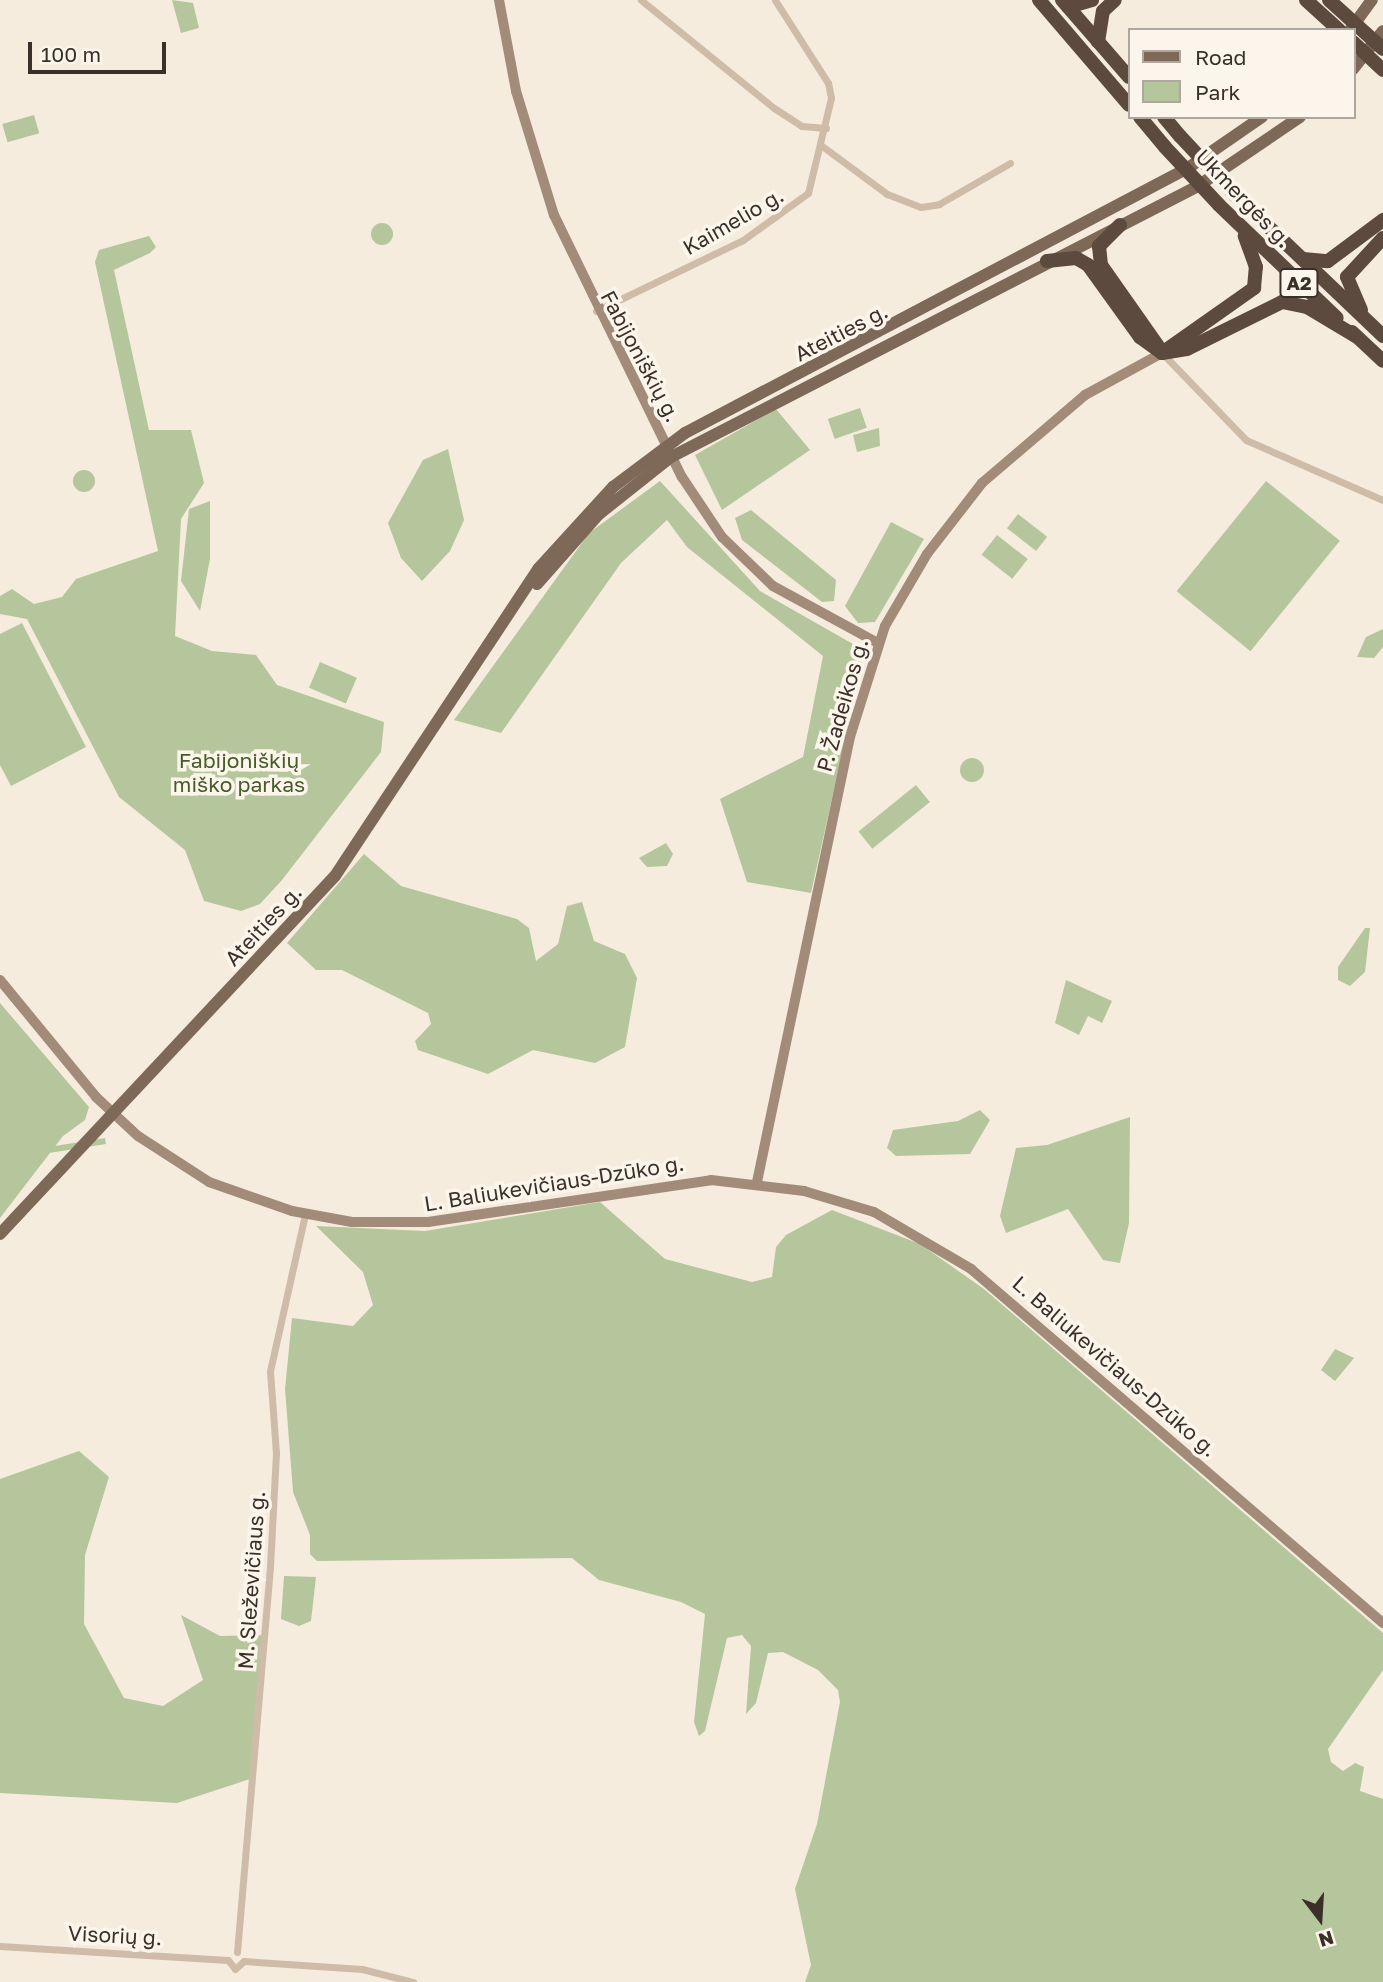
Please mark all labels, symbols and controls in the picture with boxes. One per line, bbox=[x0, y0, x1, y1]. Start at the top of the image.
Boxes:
scale bar bbox=[32, 28, 170, 72]
legend bbox=[1128, 28, 1355, 119]
text: 100 m bbox=[41, 41, 101, 67]
text: Road bbox=[1195, 44, 1246, 70]
text: Park bbox=[1195, 79, 1240, 105]
street label: Ukmergės g. bbox=[1191, 144, 1297, 252]
street label: Kaimelio g. bbox=[678, 182, 788, 260]
road number: A2 bbox=[1278, 268, 1320, 298]
street label: Fabijoniškių g. bbox=[596, 286, 686, 426]
street label: Ateities g. bbox=[790, 298, 892, 366]
street label: P. Žadeikos g. bbox=[811, 636, 873, 774]
park label: Fabijoniškių miško parkas bbox=[173, 747, 305, 797]
street label: Ateities g. bbox=[219, 879, 307, 971]
street label: L. Baliukevičiaus-Dzūko g. bbox=[422, 1150, 686, 1216]
street label: L. Baliukevičiaus-Dzūko g. bbox=[1008, 1270, 1222, 1462]
street label: M. Sleževičiaus g. bbox=[232, 1490, 270, 1670]
north arrow bbox=[1285, 1884, 1355, 1954]
street label: Visorių g. bbox=[67, 1920, 163, 1950]
text: N bbox=[1316, 1926, 1337, 1953]

